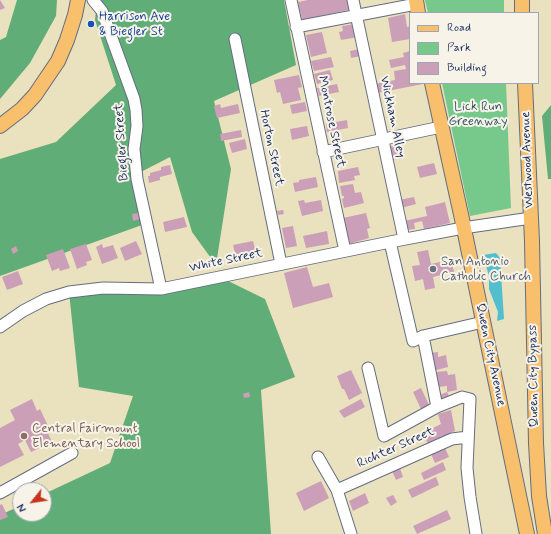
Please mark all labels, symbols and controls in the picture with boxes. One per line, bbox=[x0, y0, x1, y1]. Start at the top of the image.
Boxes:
place label: Harrison Ave & Biegler St bbox=[99, 9, 170, 40]
legend bbox=[409, 12, 539, 84]
marker: Harrison Ave & Biegler St bbox=[86, 19, 96, 29]
text: Road bbox=[447, 20, 471, 36]
text: Park bbox=[447, 40, 471, 56]
text: Building bbox=[447, 60, 487, 76]
street label: Montrose Street bbox=[314, 75, 348, 169]
street label: Wickham Alley bbox=[376, 75, 408, 159]
park label: Lick Run Greenway bbox=[448, 99, 508, 130]
street label: Biegler Street bbox=[111, 103, 133, 181]
street label: Horton Street bbox=[255, 108, 287, 188]
street label: Westwood Avenue bbox=[519, 111, 537, 209]
street label: White Street bbox=[188, 246, 264, 276]
place label: San Antonio Catholic Church bbox=[441, 254, 531, 285]
marker: San Antonio Catholic Church bbox=[428, 264, 438, 274]
street label: Queen City Avenue bbox=[471, 302, 509, 408]
street label: Queen City Bypass bbox=[525, 325, 543, 427]
place label: Central Fairmount Elementary School bbox=[32, 421, 140, 452]
street label: Richter Street bbox=[355, 424, 437, 472]
marker: Central Fairmount Elementary School bbox=[19, 431, 29, 441]
north arrow bbox=[12, 482, 52, 522]
text: N bbox=[15, 501, 30, 514]

